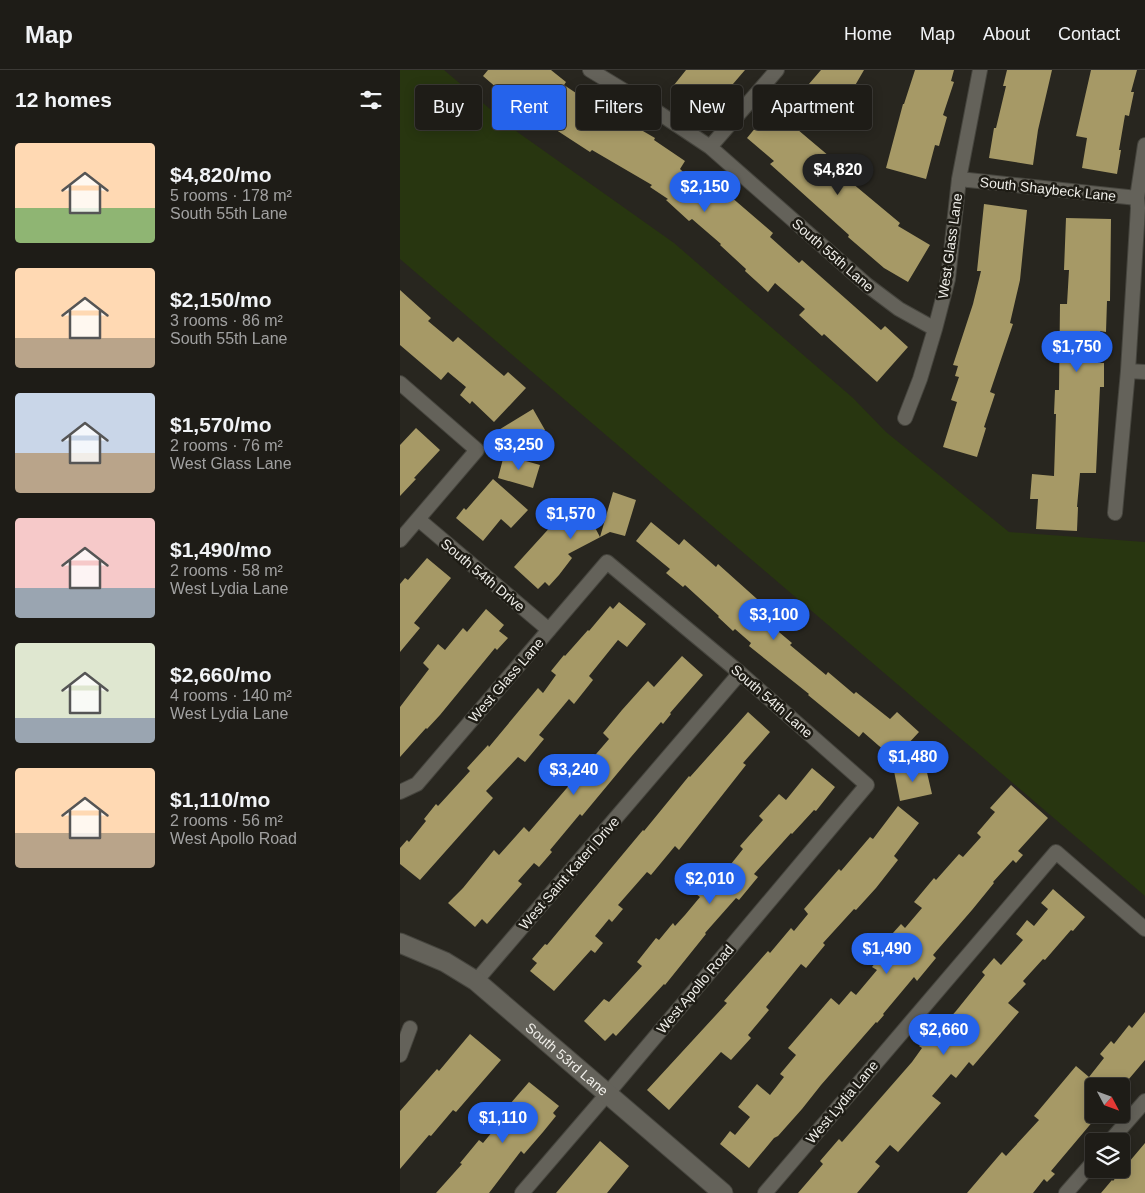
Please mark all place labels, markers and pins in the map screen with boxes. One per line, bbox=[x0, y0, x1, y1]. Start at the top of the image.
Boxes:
pin: $4,820 bbox=[797, 154, 879, 196]
pin: $2,150 bbox=[664, 170, 746, 213]
pin: $1,750 bbox=[1036, 330, 1118, 373]
pin: $3,250 bbox=[478, 428, 560, 471]
pin: $1,570 bbox=[530, 498, 612, 540]
pin: $3,100 bbox=[733, 598, 815, 641]
pin: $1,480 bbox=[872, 740, 954, 783]
pin: $3,240 bbox=[533, 754, 615, 796]
pin: $2,010 bbox=[669, 862, 751, 905]
pin: $1,490 bbox=[846, 932, 928, 975]
pin: $2,660 bbox=[903, 1014, 985, 1056]
pin: $1,110 bbox=[462, 1102, 544, 1144]

